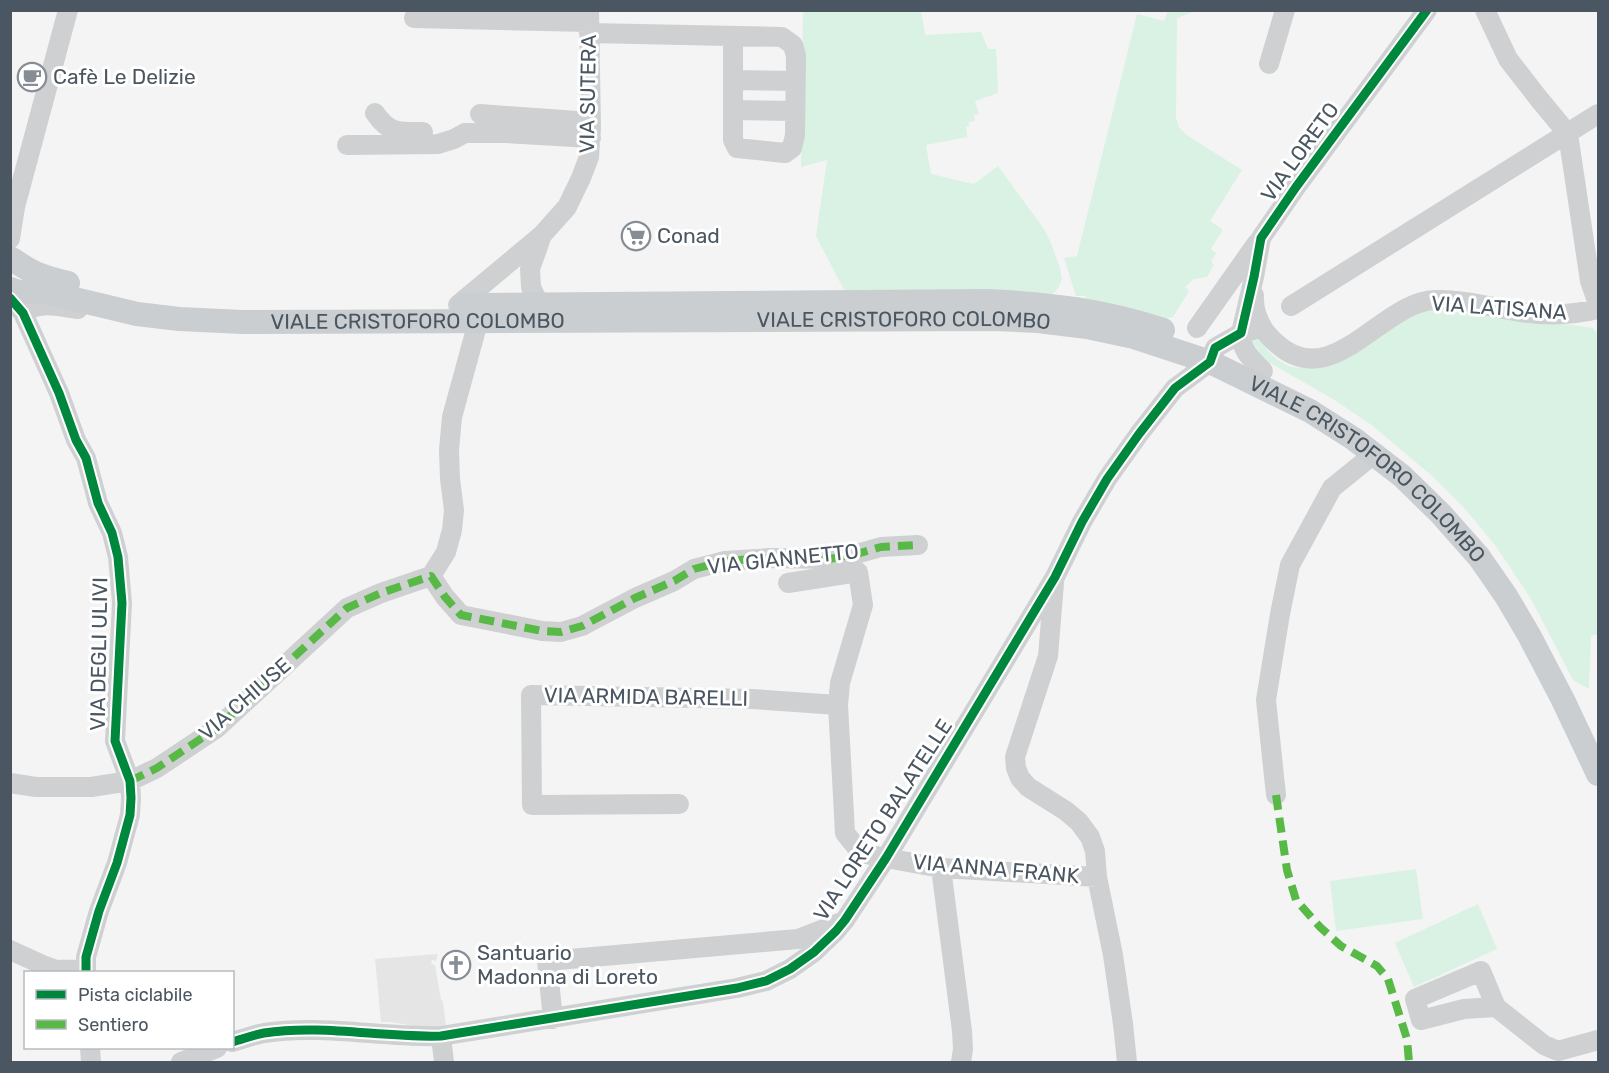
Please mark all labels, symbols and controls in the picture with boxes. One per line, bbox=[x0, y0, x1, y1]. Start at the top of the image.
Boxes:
street label: VIA SUTERA bbox=[574, 34, 601, 154]
cafe icon: Cafè Le Delizie bbox=[16, 61, 48, 93]
place label: Cafè Le Delizie bbox=[53, 64, 196, 89]
street label: VIA LORETO bbox=[1255, 97, 1344, 206]
supermarket icon: Conad bbox=[620, 220, 652, 252]
place label: Conad bbox=[657, 223, 720, 248]
street label: VIA LATISANA bbox=[1430, 290, 1568, 325]
street label: VIALE CRISTOFORO COLOMBO bbox=[756, 306, 1052, 334]
street label: VIALE CRISTOFORO COLOMBO bbox=[270, 308, 565, 334]
street label: VIALE CRISTOFORO COLOMBO bbox=[1245, 370, 1491, 567]
street label: VIA GIANNETTO bbox=[706, 538, 860, 579]
street label: VIA DEGLI ULIVI bbox=[85, 577, 112, 731]
street label: VIA CHIUSE bbox=[194, 652, 296, 745]
street label: VIA ARMIDA BARELLI bbox=[544, 682, 748, 711]
street label: VIA LORETO BALATELLE bbox=[808, 714, 957, 925]
street label: VIA ANNA FRANK bbox=[912, 849, 1081, 888]
place label: Santuario Madonna di Loreto bbox=[477, 940, 658, 989]
church icon: Santuario Madonna di Loreto bbox=[440, 949, 472, 981]
legend bbox=[24, 971, 234, 1049]
text: Pista ciclabile bbox=[78, 984, 193, 1006]
text: Sentiero bbox=[78, 1014, 149, 1036]

